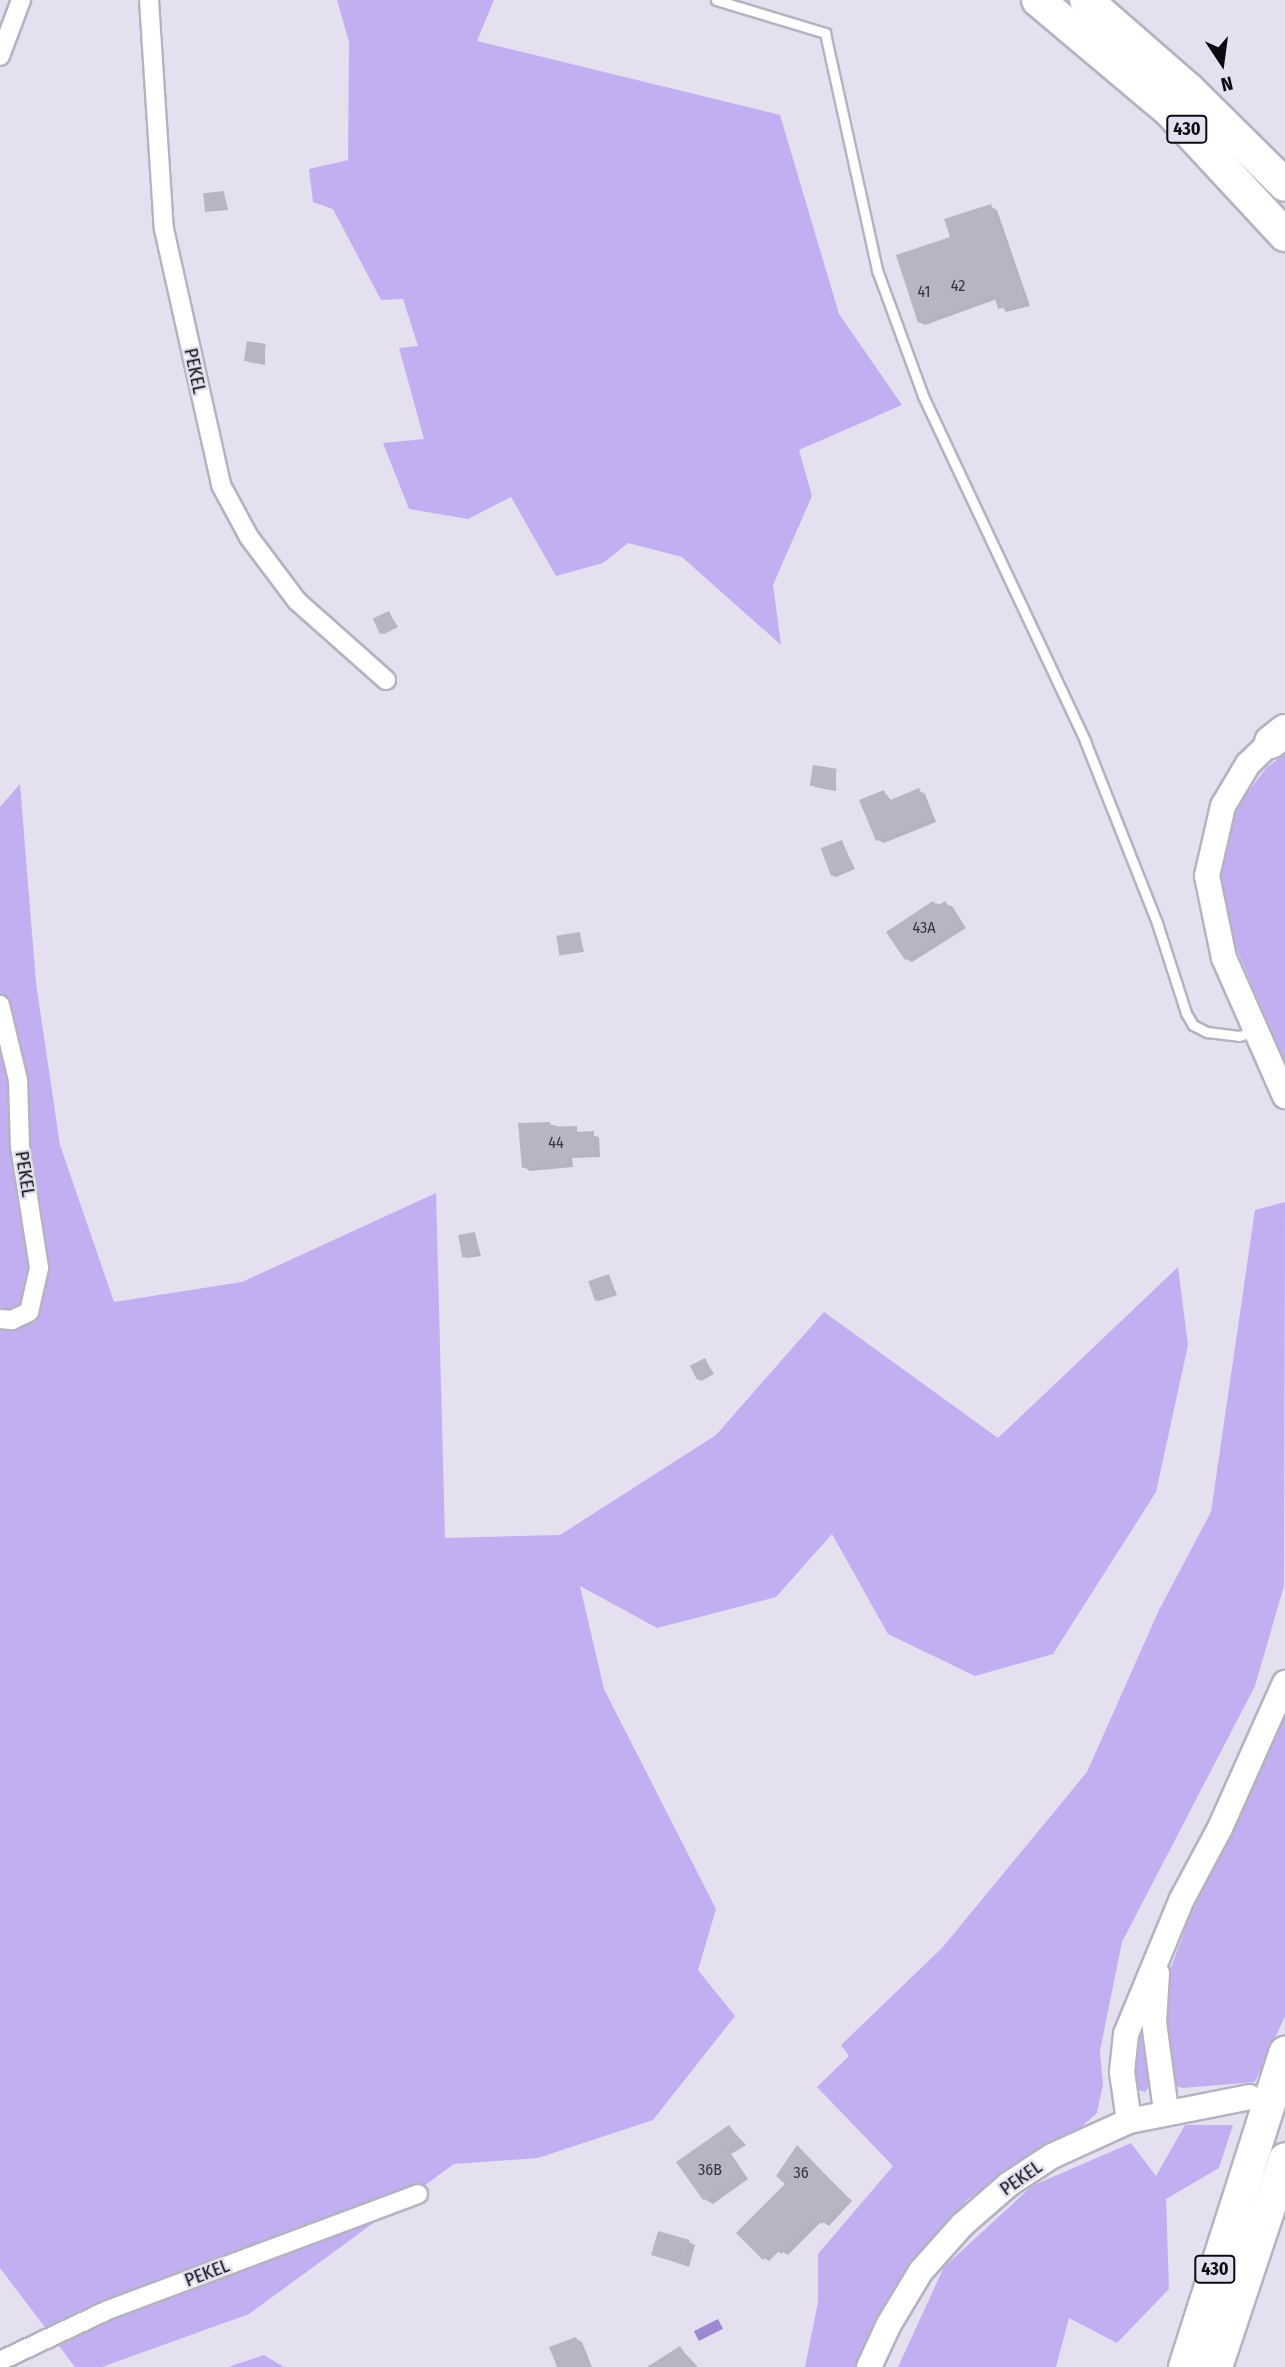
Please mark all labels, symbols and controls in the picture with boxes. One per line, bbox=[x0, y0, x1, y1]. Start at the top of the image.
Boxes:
north arrow bbox=[1187, 28, 1257, 98]
text: N bbox=[1219, 71, 1235, 96]
road number: 430 bbox=[1166, 114, 1208, 144]
house number: 42 bbox=[951, 276, 965, 296]
house number: 41 bbox=[917, 282, 931, 302]
street label: PEKEL bbox=[179, 346, 211, 396]
house number: 43A bbox=[912, 918, 936, 938]
house number: 44 bbox=[548, 1133, 564, 1153]
street label: PEKEL bbox=[10, 1149, 40, 1199]
street label: PEKEL bbox=[996, 2155, 1046, 2201]
house number: 36B bbox=[698, 2160, 722, 2180]
house number: 36 bbox=[793, 2163, 809, 2183]
street label: PEKEL bbox=[181, 2254, 233, 2292]
road number: 430 bbox=[1194, 2255, 1236, 2284]

